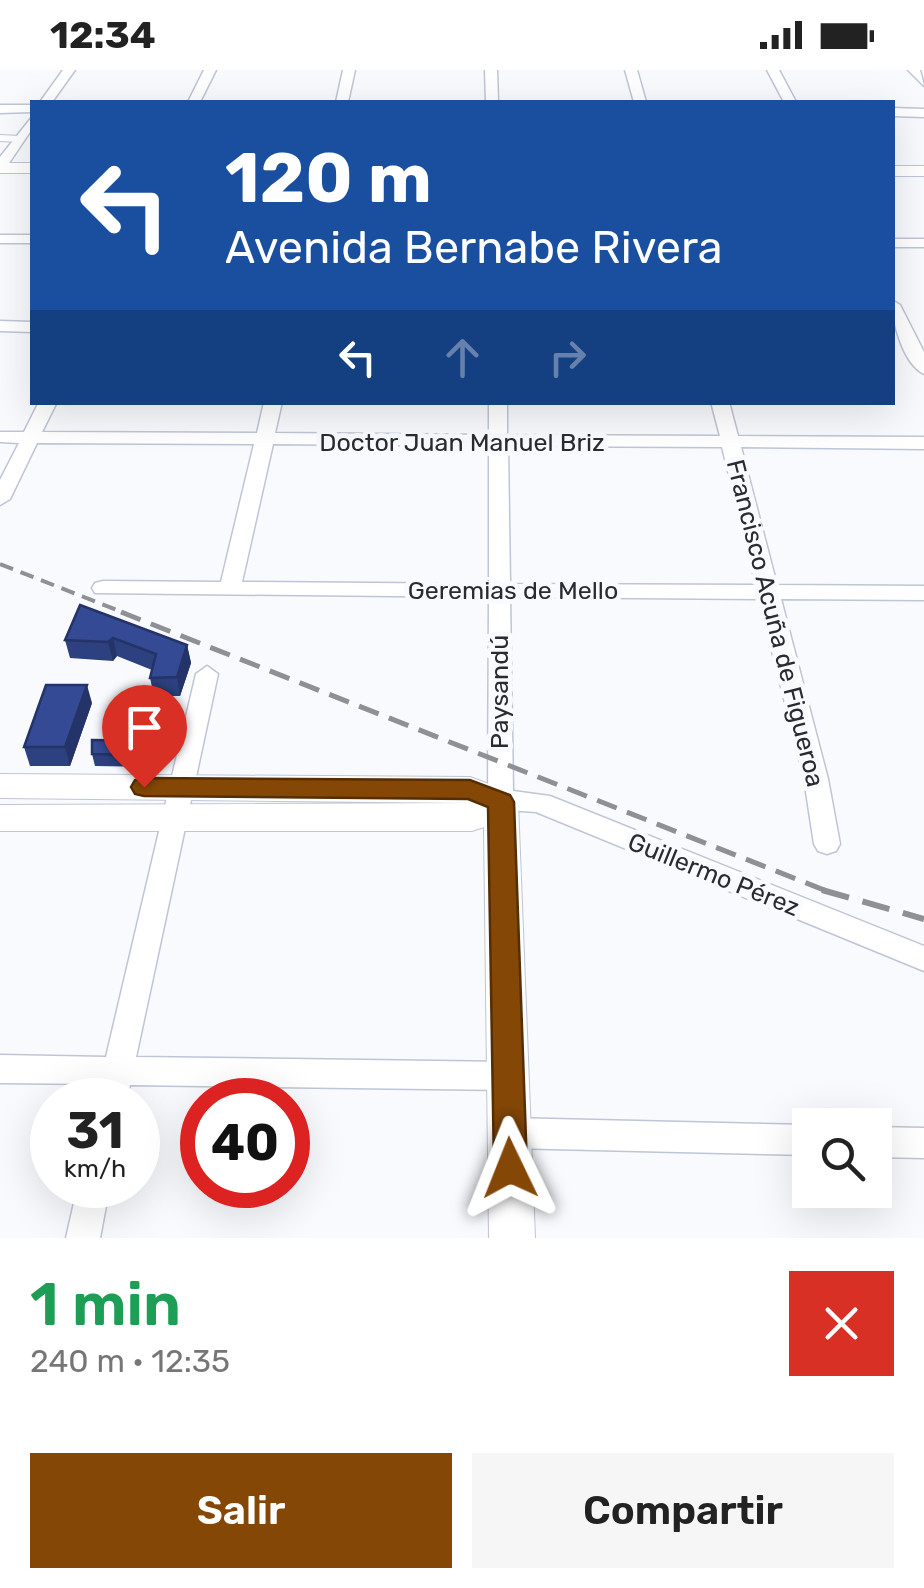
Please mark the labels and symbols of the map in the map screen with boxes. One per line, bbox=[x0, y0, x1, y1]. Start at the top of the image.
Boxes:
street label: Doctor Juan Manuel Briz bbox=[319, 428, 605, 457]
street label: Francisco Acuña de Figueroa bbox=[721, 456, 830, 790]
street label: Geremias de Mello bbox=[408, 576, 618, 605]
street label: Paysandú bbox=[485, 635, 514, 749]
pin bbox=[102, 685, 187, 788]
street label: Guillermo Pérez bbox=[624, 827, 804, 922]
speed limit sign: 40 bbox=[180, 1078, 310, 1208]
position arrow bbox=[458, 1116, 562, 1220]

